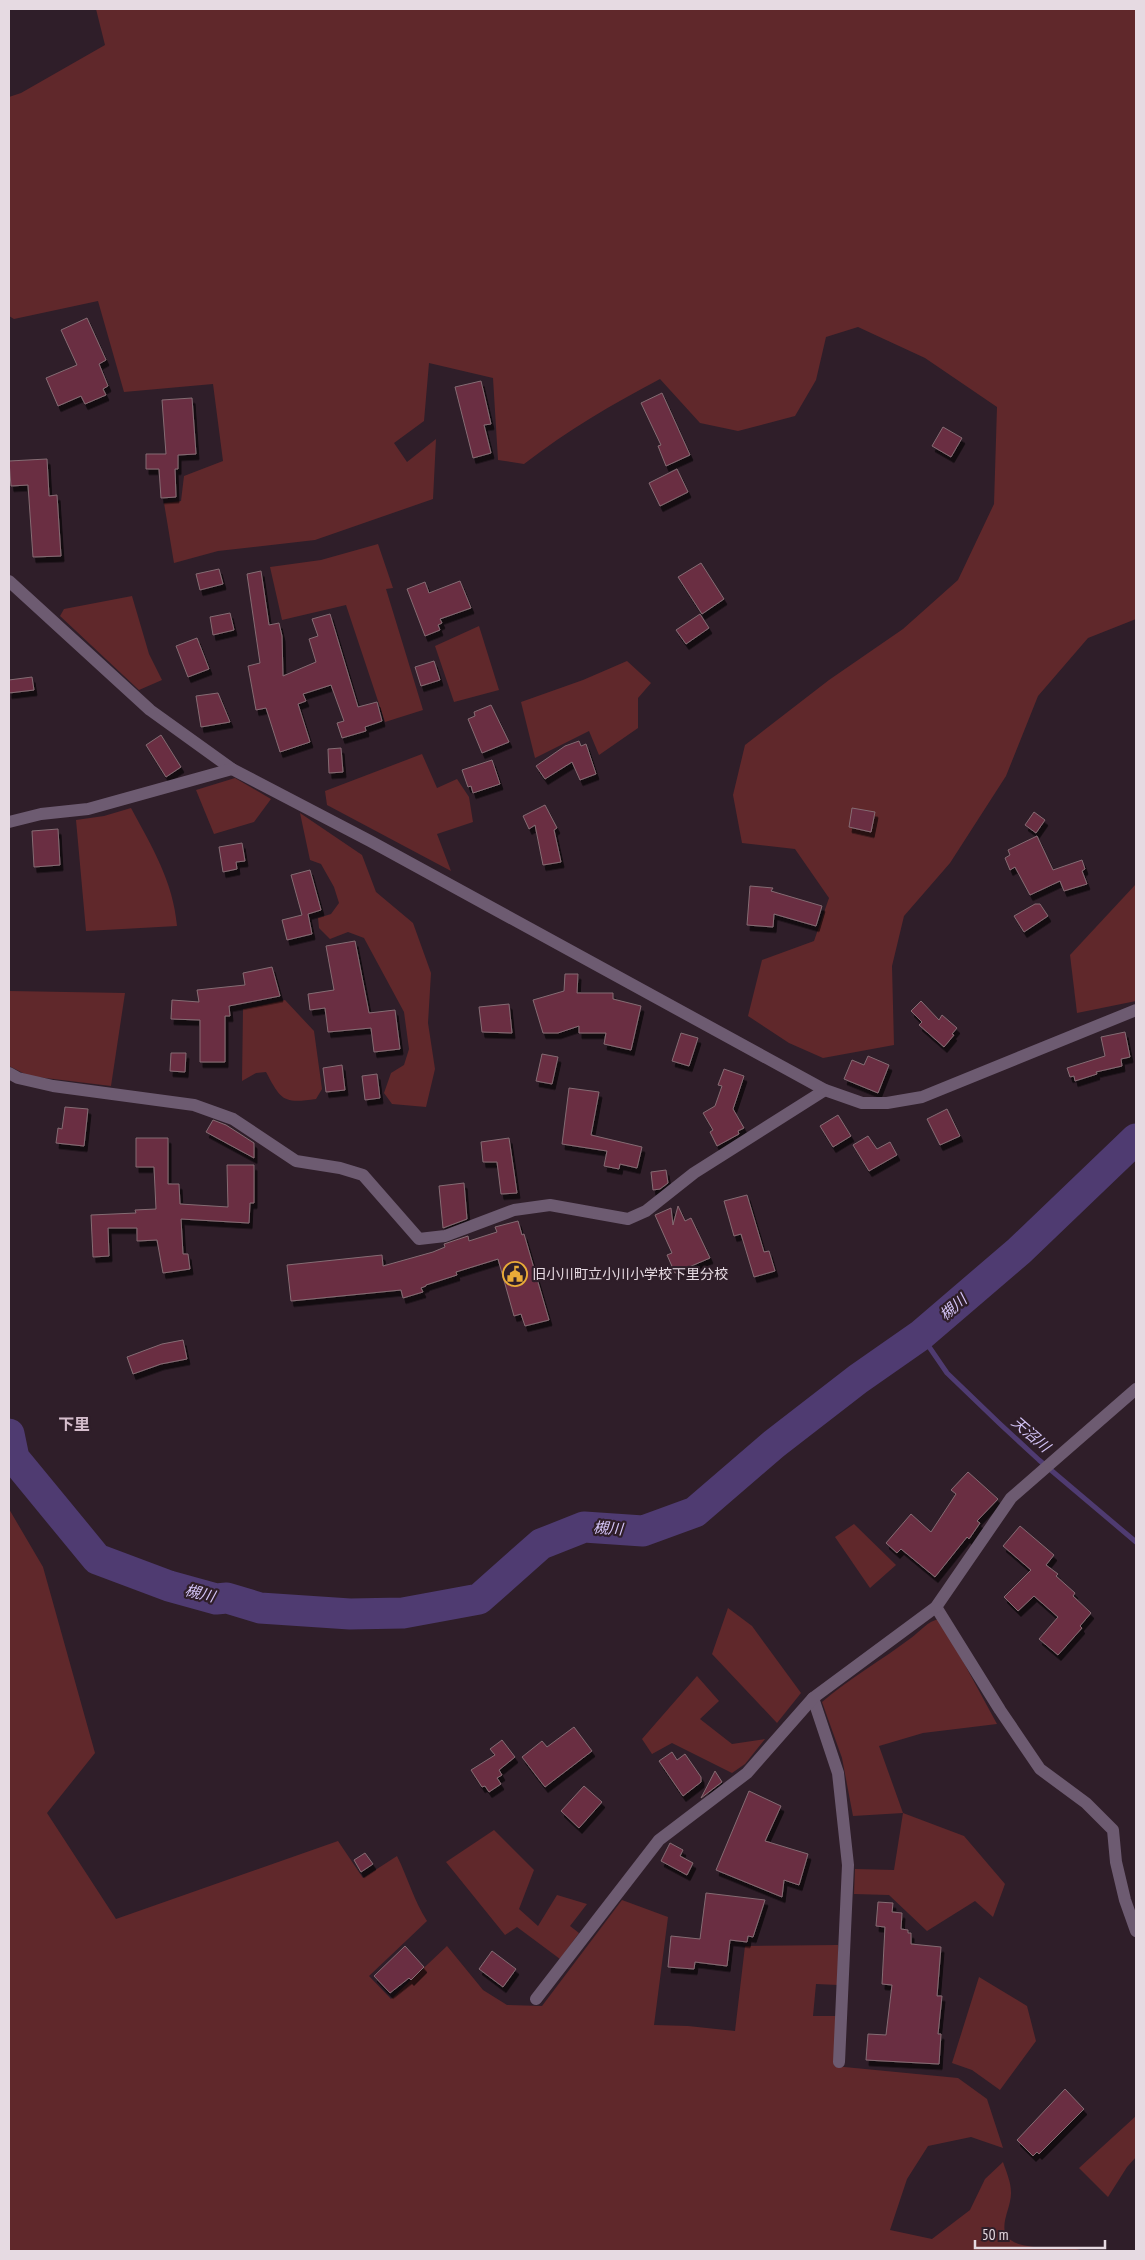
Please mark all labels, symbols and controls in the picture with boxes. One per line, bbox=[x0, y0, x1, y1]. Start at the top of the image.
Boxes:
public building icon: 旧小川町立小川小学校下里分校 bbox=[502, 1261, 528, 1287]
place label: 旧小川町立小川小学校下里分校 bbox=[532, 1265, 728, 1283]
water label: 槻川 bbox=[935, 1289, 972, 1324]
water label: 天沼川 bbox=[1008, 1412, 1056, 1457]
district label: 下里 bbox=[58, 1414, 90, 1434]
water label: 槻川 bbox=[592, 1517, 626, 1539]
water label: 槻川 bbox=[183, 1580, 219, 1606]
scale bar bbox=[975, 2218, 1105, 2250]
text: 50 m bbox=[982, 2225, 1008, 2244]

